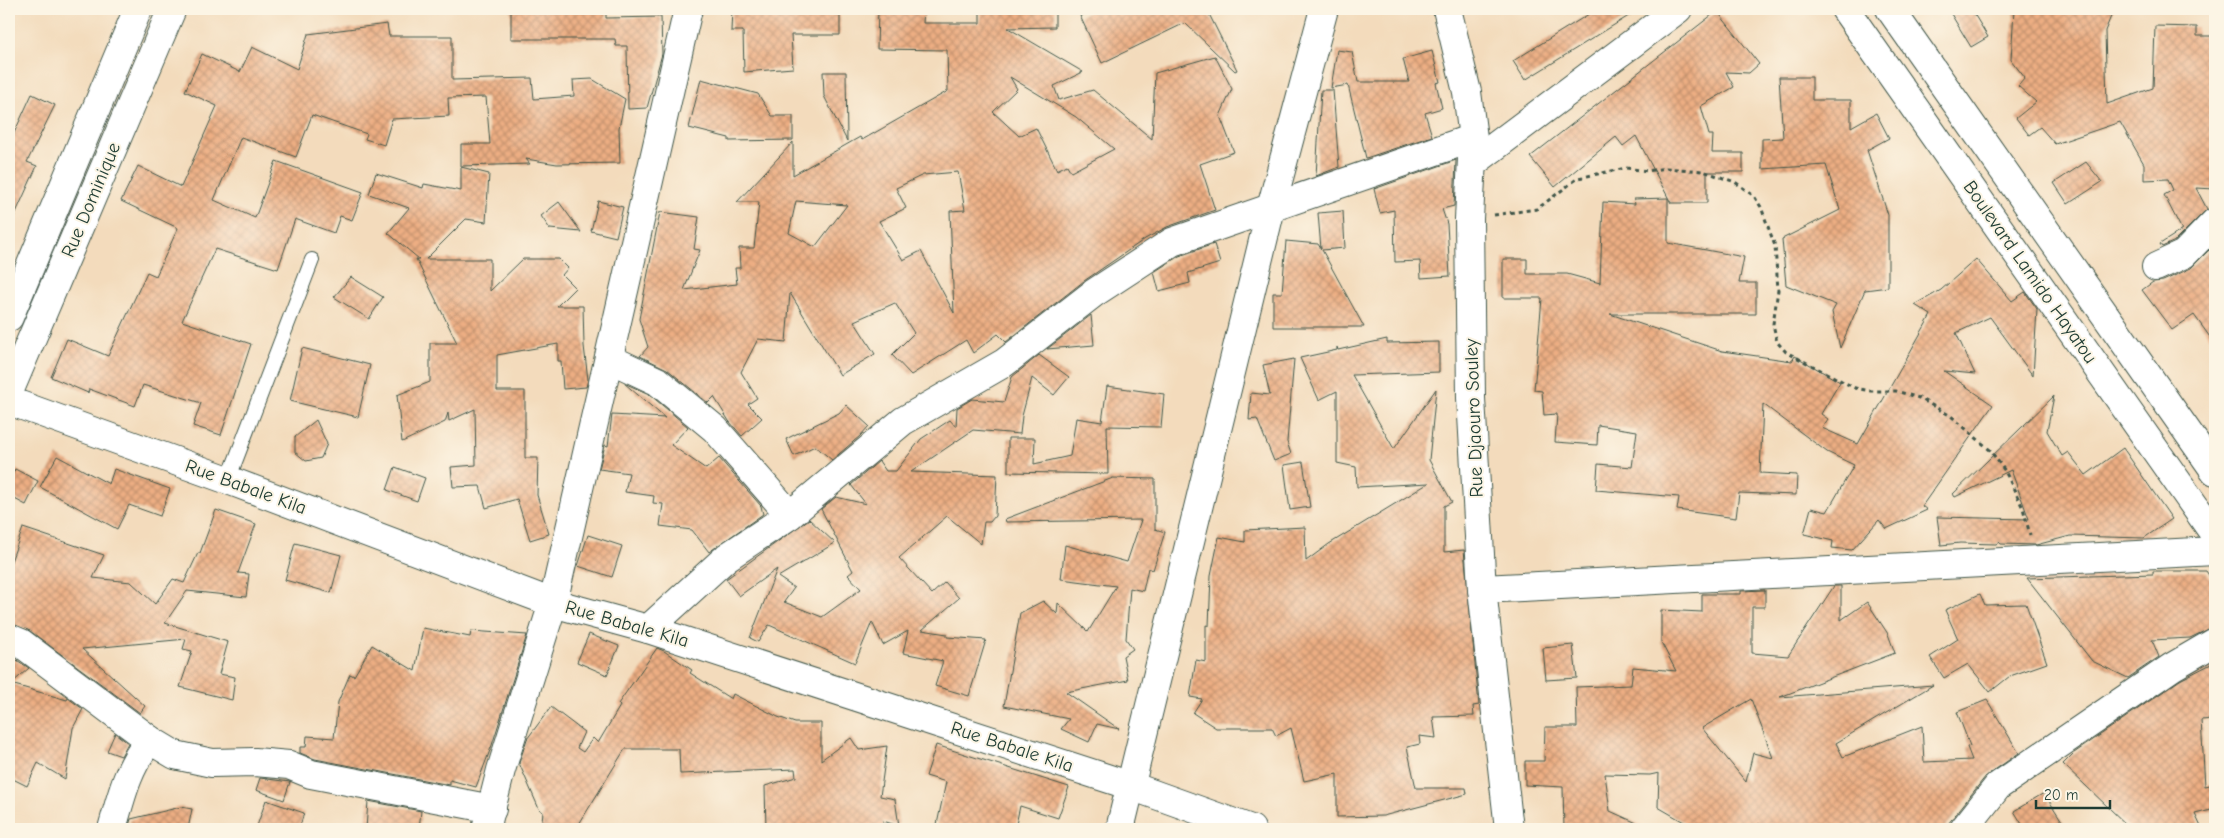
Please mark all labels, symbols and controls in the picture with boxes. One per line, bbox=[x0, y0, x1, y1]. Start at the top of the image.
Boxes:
street label: Rue Dominique bbox=[57, 139, 125, 261]
street label: Boulevard Lamido Hayatou bbox=[1959, 177, 2101, 367]
street label: Rue Djaouro Souley bbox=[1460, 338, 1488, 498]
street label: Rue Babale Kila bbox=[182, 455, 310, 519]
street label: Rue Babale Kila bbox=[563, 596, 691, 652]
street label: Rue Babale Kila bbox=[948, 717, 1076, 777]
scale bar bbox=[2036, 778, 2110, 810]
text: 20 m bbox=[2044, 786, 2078, 804]

